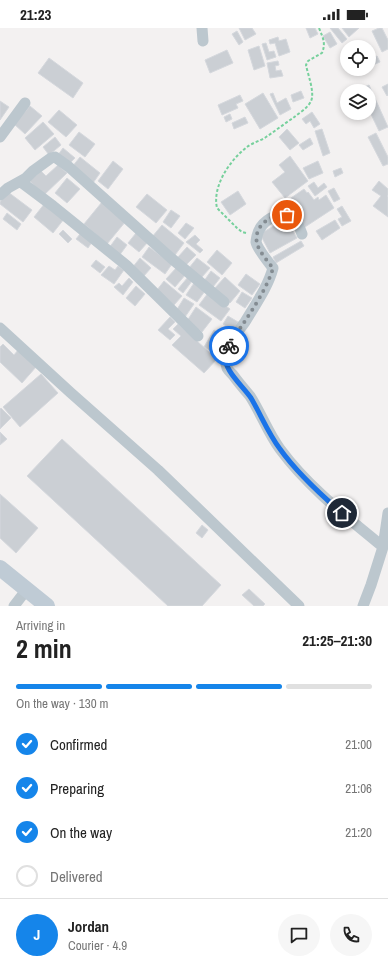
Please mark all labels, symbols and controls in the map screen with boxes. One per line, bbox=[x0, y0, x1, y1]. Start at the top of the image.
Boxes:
text: 21:23 bbox=[20, 4, 51, 25]
map controls bbox=[340, 40, 376, 120]
button: locate bbox=[340, 40, 376, 76]
button: layers bbox=[340, 84, 376, 120]
pin bbox=[270, 198, 304, 232]
icon: bag bbox=[276, 204, 298, 226]
courier bbox=[209, 326, 249, 366]
icon: bike bbox=[218, 335, 240, 357]
pin bbox=[325, 496, 359, 530]
icon: home bbox=[331, 502, 353, 524]
text: Arriving in bbox=[16, 617, 65, 634]
text: 21:25–21:30 bbox=[302, 630, 372, 651]
text: 2 min bbox=[16, 631, 72, 666]
text: On the way · 130 m bbox=[16, 695, 108, 712]
icon: check bbox=[16, 733, 38, 755]
text: Confirmed bbox=[50, 734, 107, 755]
text: 21:00 bbox=[345, 736, 372, 753]
icon: check bbox=[16, 777, 38, 799]
text: Preparing bbox=[50, 778, 104, 799]
text: 21:06 bbox=[345, 780, 372, 797]
icon: check bbox=[16, 821, 38, 843]
text: On the way bbox=[50, 822, 112, 843]
text: 21:20 bbox=[345, 824, 372, 841]
text: Delivered bbox=[50, 866, 103, 887]
button: chat bbox=[278, 914, 320, 956]
button: phone bbox=[330, 914, 372, 956]
text: Jordan bbox=[68, 916, 109, 937]
text: J bbox=[34, 924, 40, 945]
text: Courier · 4.9 bbox=[68, 937, 127, 954]

